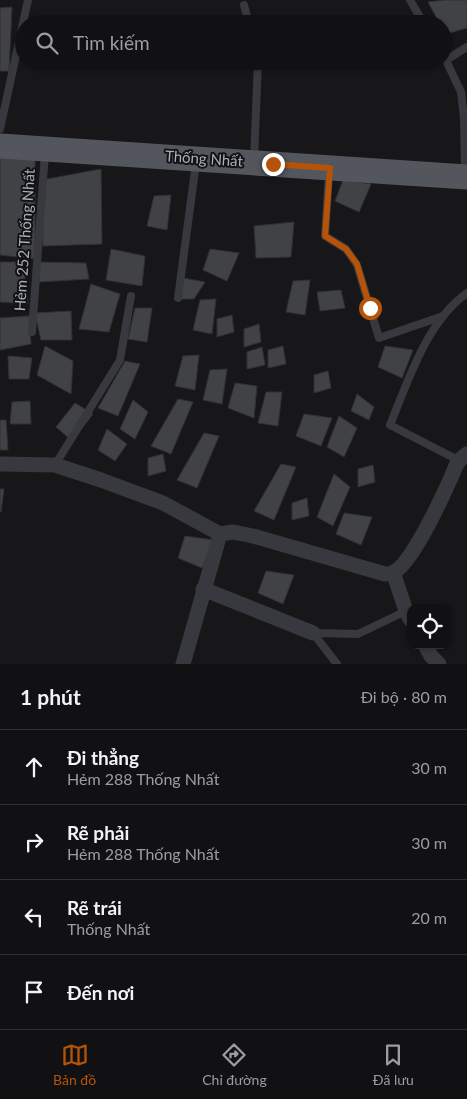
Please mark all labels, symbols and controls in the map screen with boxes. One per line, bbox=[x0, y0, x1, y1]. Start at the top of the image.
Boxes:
search box bbox=[15, 15, 452, 70]
icon: search bbox=[33, 29, 61, 57]
text: Tìm kiếm bbox=[73, 31, 150, 54]
street label: Thống Nhất bbox=[165, 146, 244, 170]
route end bbox=[262, 153, 285, 176]
street label: Hẻm 252 Thống Nhất bbox=[10, 167, 38, 312]
route start bbox=[359, 297, 382, 320]
map controls bbox=[407, 604, 452, 649]
button: locate bbox=[407, 604, 452, 649]
text: 1 phút bbox=[20, 684, 81, 709]
text: Đi bộ · 80 m bbox=[361, 687, 447, 706]
text: Đi thẳng bbox=[67, 746, 139, 769]
icon: ahead bbox=[20, 753, 48, 781]
text: 30 m bbox=[411, 758, 447, 777]
text: Hẻm 288 Thống Nhất bbox=[67, 769, 219, 788]
text: Rẽ phải bbox=[67, 821, 129, 844]
icon: right bbox=[20, 828, 48, 856]
text: 30 m bbox=[411, 833, 447, 852]
text: Hẻm 288 Thống Nhất bbox=[67, 844, 219, 863]
text: Rẽ trái bbox=[67, 896, 122, 919]
icon: left bbox=[20, 903, 48, 931]
text: 20 m bbox=[411, 908, 447, 927]
text: Thống Nhất bbox=[67, 919, 150, 938]
icon: arrive bbox=[20, 978, 48, 1006]
text: Đến nơi bbox=[67, 981, 134, 1004]
tab: Bản đồ bbox=[53, 1041, 96, 1088]
tab: Chỉ đường bbox=[202, 1041, 267, 1088]
tab: Đã lưu bbox=[373, 1041, 414, 1088]

